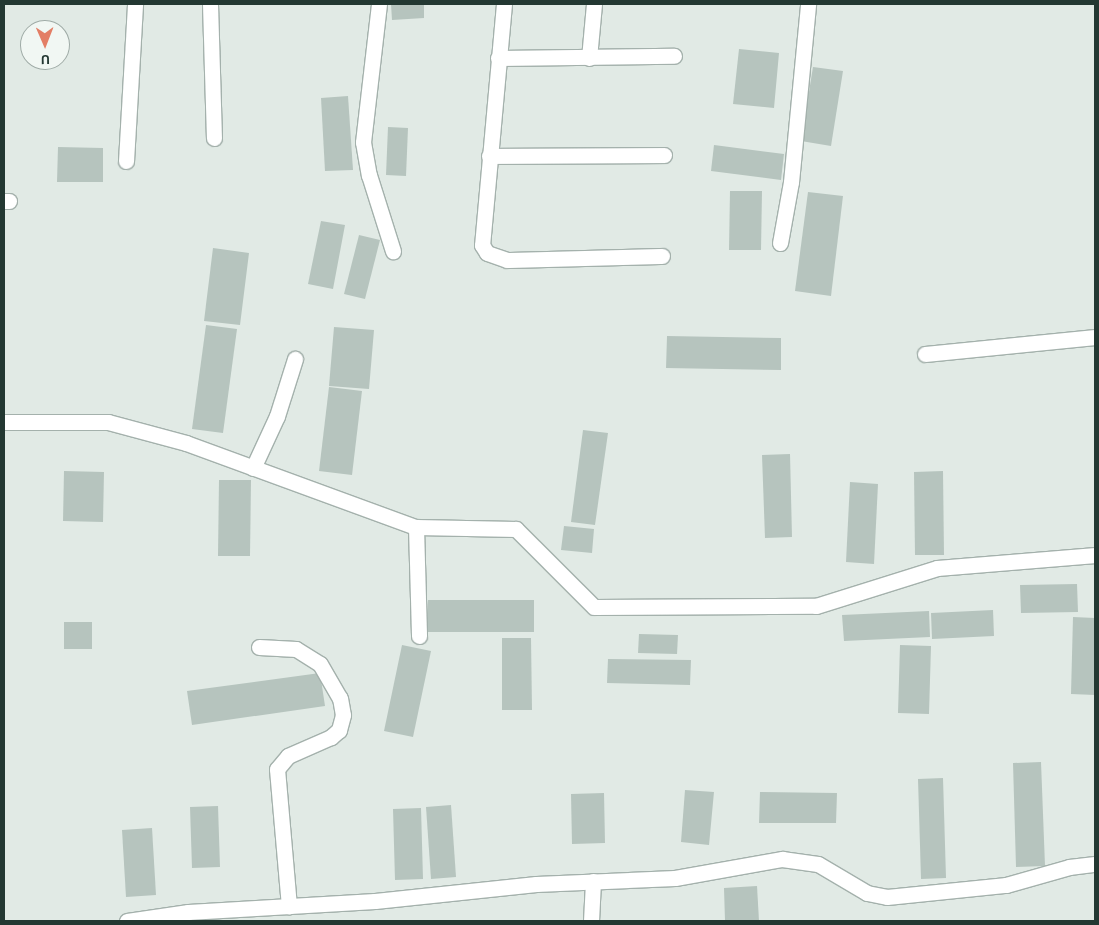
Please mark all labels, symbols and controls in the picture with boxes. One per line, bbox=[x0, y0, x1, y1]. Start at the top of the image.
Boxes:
north arrow bbox=[20, 20, 70, 70]
text: U bbox=[41, 52, 50, 66]

